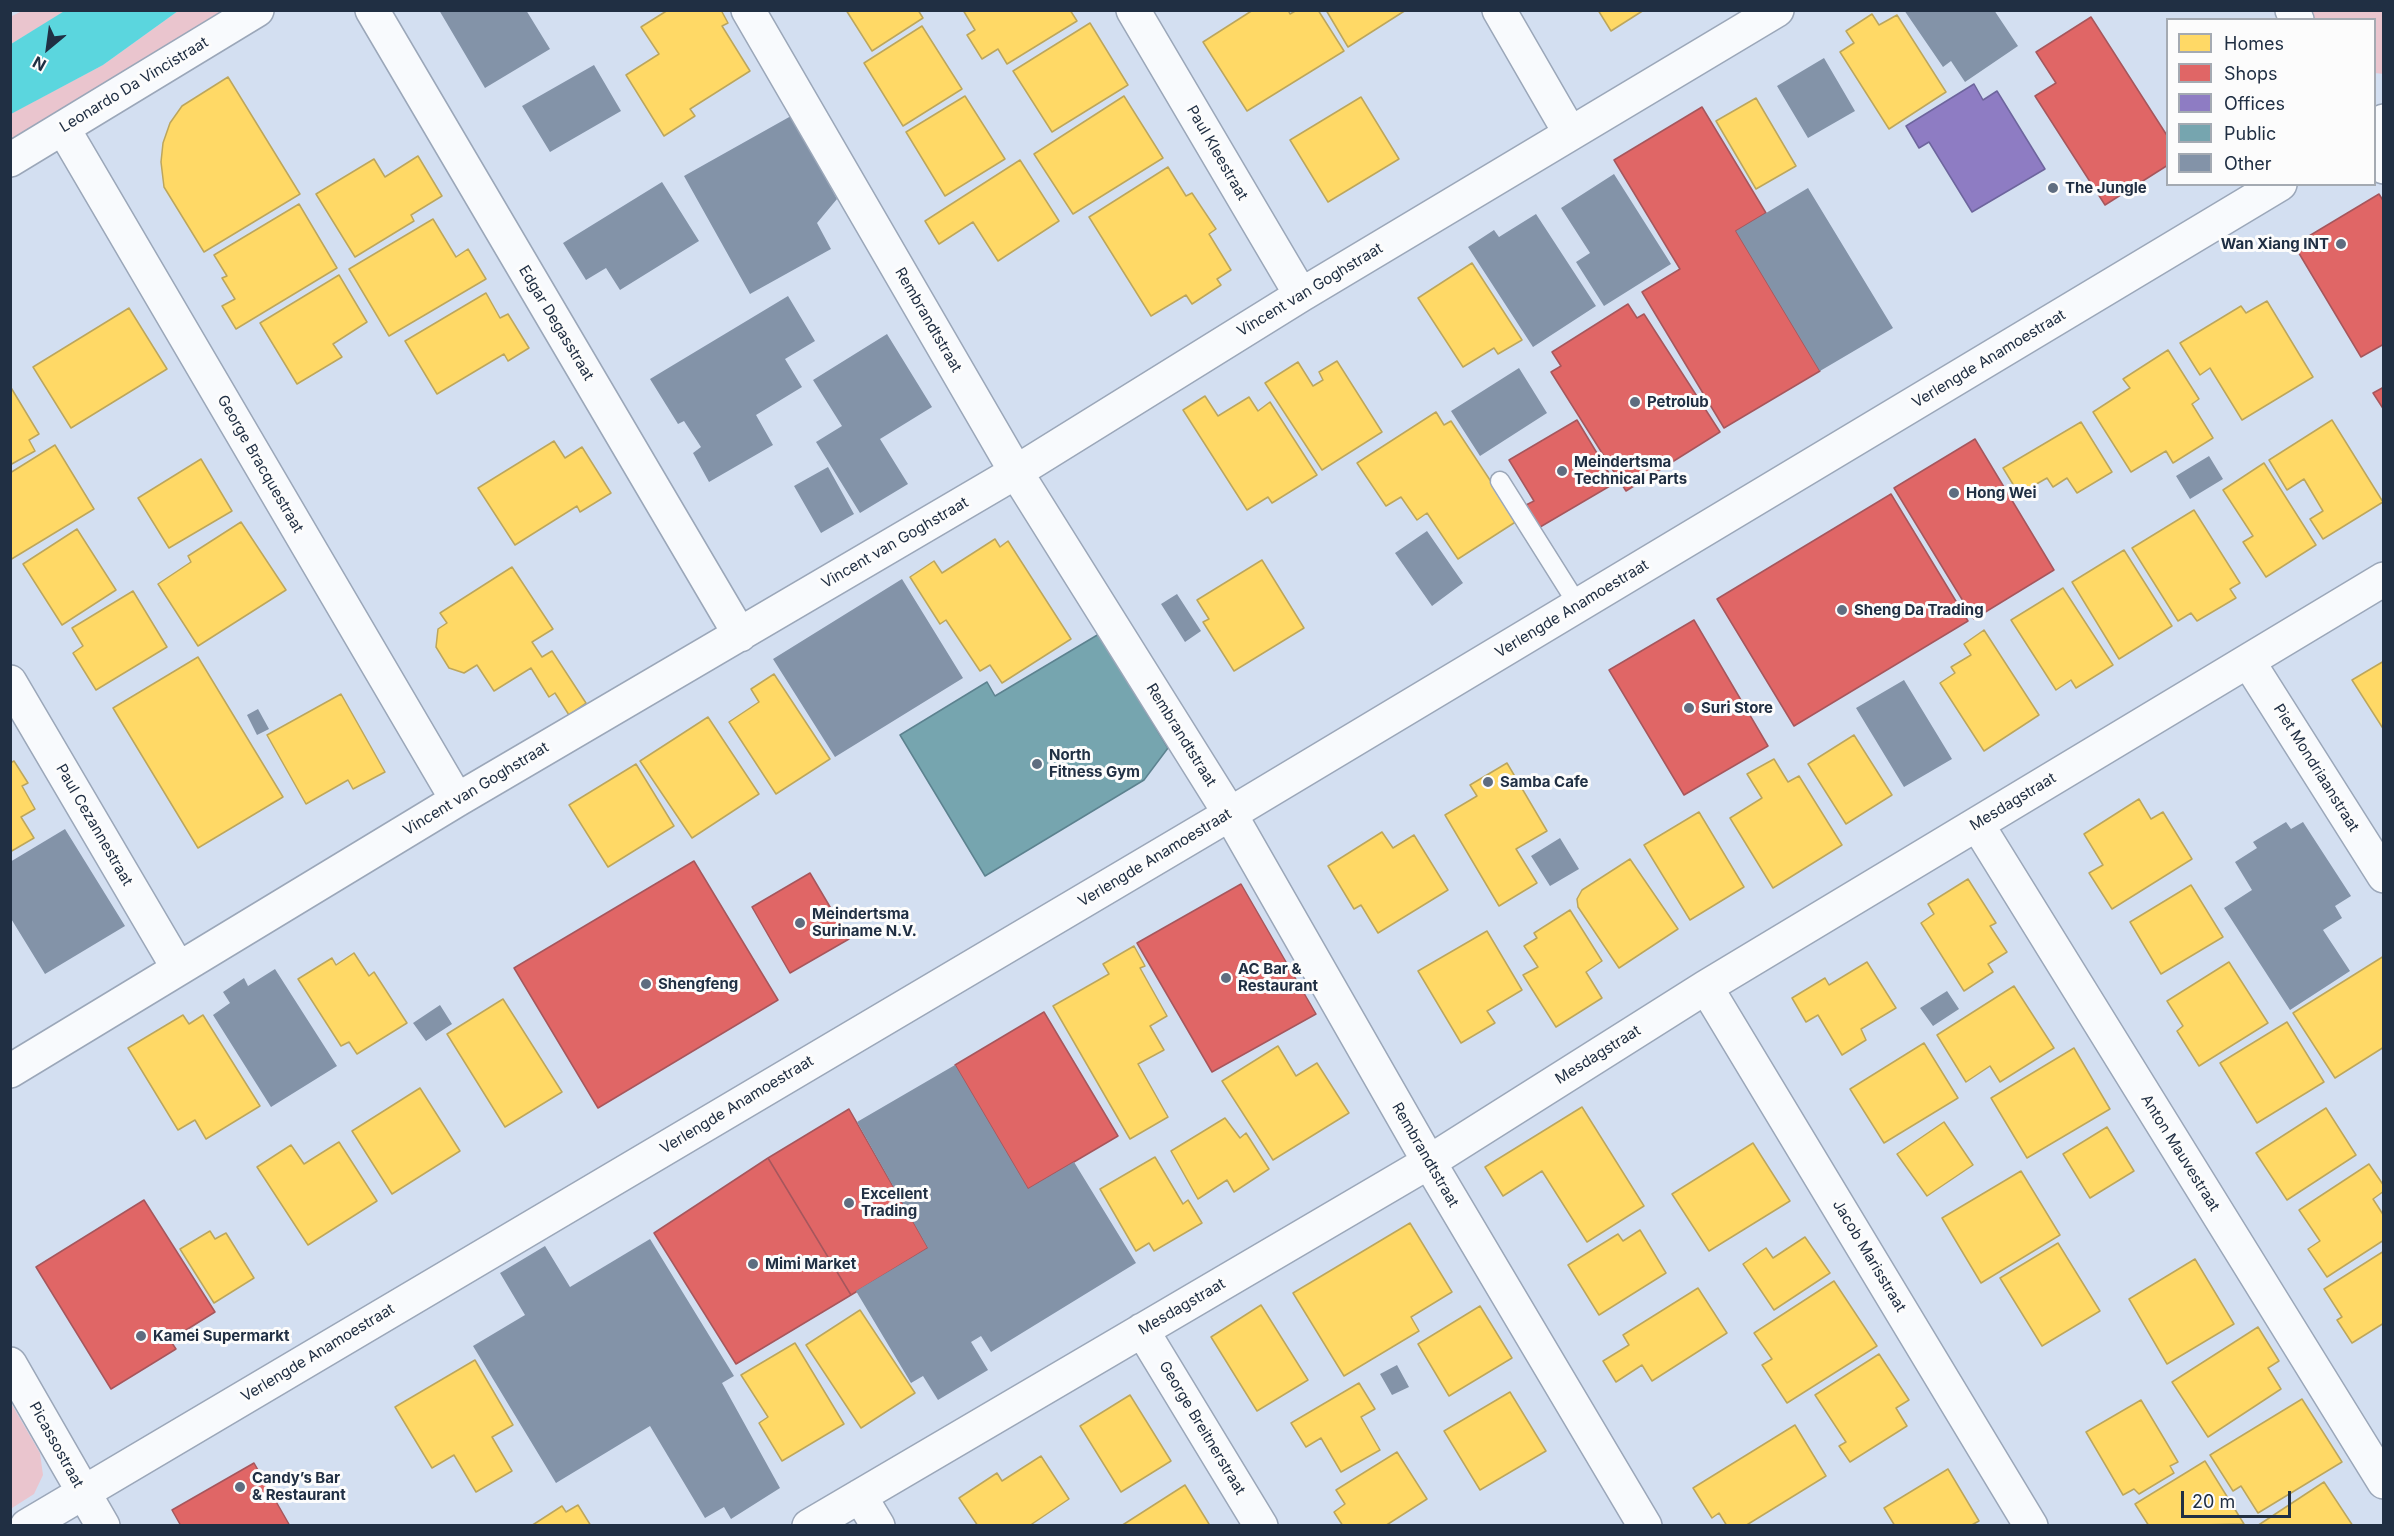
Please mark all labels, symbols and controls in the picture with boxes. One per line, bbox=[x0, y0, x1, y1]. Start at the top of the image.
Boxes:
north arrow bbox=[18, 18, 78, 78]
legend bbox=[2166, 18, 2376, 186]
street label: Leonardo Da Vincistraat bbox=[56, 33, 212, 137]
text: Homes bbox=[2224, 33, 2284, 54]
text: N bbox=[29, 52, 49, 75]
text: Shops bbox=[2224, 63, 2278, 84]
text: Offices bbox=[2224, 93, 2285, 114]
street label: Paul Kleestraat bbox=[1183, 103, 1251, 203]
text: Public bbox=[2224, 123, 2276, 144]
text: Other bbox=[2224, 153, 2272, 174]
place label: The Jungle bbox=[2065, 179, 2147, 197]
marker: The Jungle bbox=[2046, 181, 2060, 195]
place label: Wan Xiang INT bbox=[2221, 235, 2329, 253]
marker: Wan Xiang INT bbox=[2334, 237, 2348, 251]
street label: Vincent van Goghstraat bbox=[1234, 239, 1386, 341]
street label: Edgar Degasstraat bbox=[515, 262, 597, 384]
street label: Rembrandtstraat bbox=[891, 264, 965, 376]
street label: Verlengde Anamoestraat bbox=[1909, 306, 2069, 412]
street label: George Bracquestraat bbox=[213, 392, 307, 536]
place label: Petrolub bbox=[1647, 393, 1709, 411]
marker: Petrolub bbox=[1628, 395, 1642, 409]
place label: Meindertsma Technical Parts bbox=[1574, 453, 1687, 488]
marker: Meindertsma Technical Parts bbox=[1555, 464, 1569, 478]
place label: Hong Wei bbox=[1966, 484, 2037, 502]
marker: Hong Wei bbox=[1947, 486, 1961, 500]
street label: Vincent van Goghstraat bbox=[818, 494, 972, 592]
street label: Verlengde Anamoestraat bbox=[1492, 556, 1652, 662]
place label: Sheng Da Trading bbox=[1854, 601, 1984, 619]
marker: Sheng Da Trading bbox=[1835, 603, 1849, 617]
street label: Rembrandtstraat bbox=[1142, 680, 1220, 790]
place label: Suri Store bbox=[1701, 699, 1773, 717]
marker: Suri Store bbox=[1682, 701, 1696, 715]
street label: Piet Mondriaanstraat bbox=[2269, 701, 2363, 835]
street label: Vincent van Goghstraat bbox=[400, 738, 552, 840]
place label: North Fitness Gym bbox=[1049, 746, 1140, 781]
marker: North Fitness Gym bbox=[1030, 757, 1044, 771]
street label: Paul Cezannestraat bbox=[52, 761, 136, 889]
street label: Mesdagstraat bbox=[1967, 769, 2059, 835]
place label: Samba Cafe bbox=[1500, 773, 1588, 791]
marker: Samba Cafe bbox=[1481, 775, 1495, 789]
street label: Verlengde Anamoestraat bbox=[1075, 805, 1235, 911]
place label: Meindertsma Suriname N.V. bbox=[812, 905, 917, 940]
marker: Meindertsma Suriname N.V. bbox=[793, 916, 807, 930]
place label: AC Bar & Restaurant bbox=[1238, 960, 1318, 995]
marker: AC Bar & Restaurant bbox=[1219, 971, 1233, 985]
place label: Shengfeng bbox=[658, 975, 738, 993]
marker: Shengfeng bbox=[639, 977, 653, 991]
street label: Mesdagstraat bbox=[1552, 1022, 1644, 1088]
street label: Verlengde Anamoestraat bbox=[657, 1052, 817, 1158]
street label: Anton Mauvestraat bbox=[2137, 1091, 2223, 1215]
street label: Rembrandtstraat bbox=[1388, 1099, 1462, 1211]
place label: Excellent Trading bbox=[861, 1185, 928, 1220]
marker: Excellent Trading bbox=[842, 1196, 856, 1210]
street label: Jacob Marisstraat bbox=[1828, 1197, 1910, 1315]
place label: Mimi Market bbox=[765, 1255, 856, 1273]
marker: Mimi Market bbox=[746, 1257, 760, 1271]
street label: Mesdagstraat bbox=[1135, 1275, 1229, 1339]
street label: Verlengde Anamoestraat bbox=[238, 1300, 398, 1406]
place label: Kamei Supermarkt bbox=[153, 1327, 289, 1345]
marker: Kamei Supermarkt bbox=[134, 1329, 148, 1343]
street label: George Breitnerstraat bbox=[1155, 1358, 1249, 1498]
street label: Picassostraat bbox=[25, 1399, 87, 1491]
place label: Candy’s Bar & Restaurant bbox=[252, 1469, 346, 1504]
scale bar bbox=[2184, 1479, 2294, 1517]
marker: Candy’s Bar & Restaurant bbox=[233, 1480, 247, 1494]
text: 20 m bbox=[2192, 1491, 2235, 1512]

